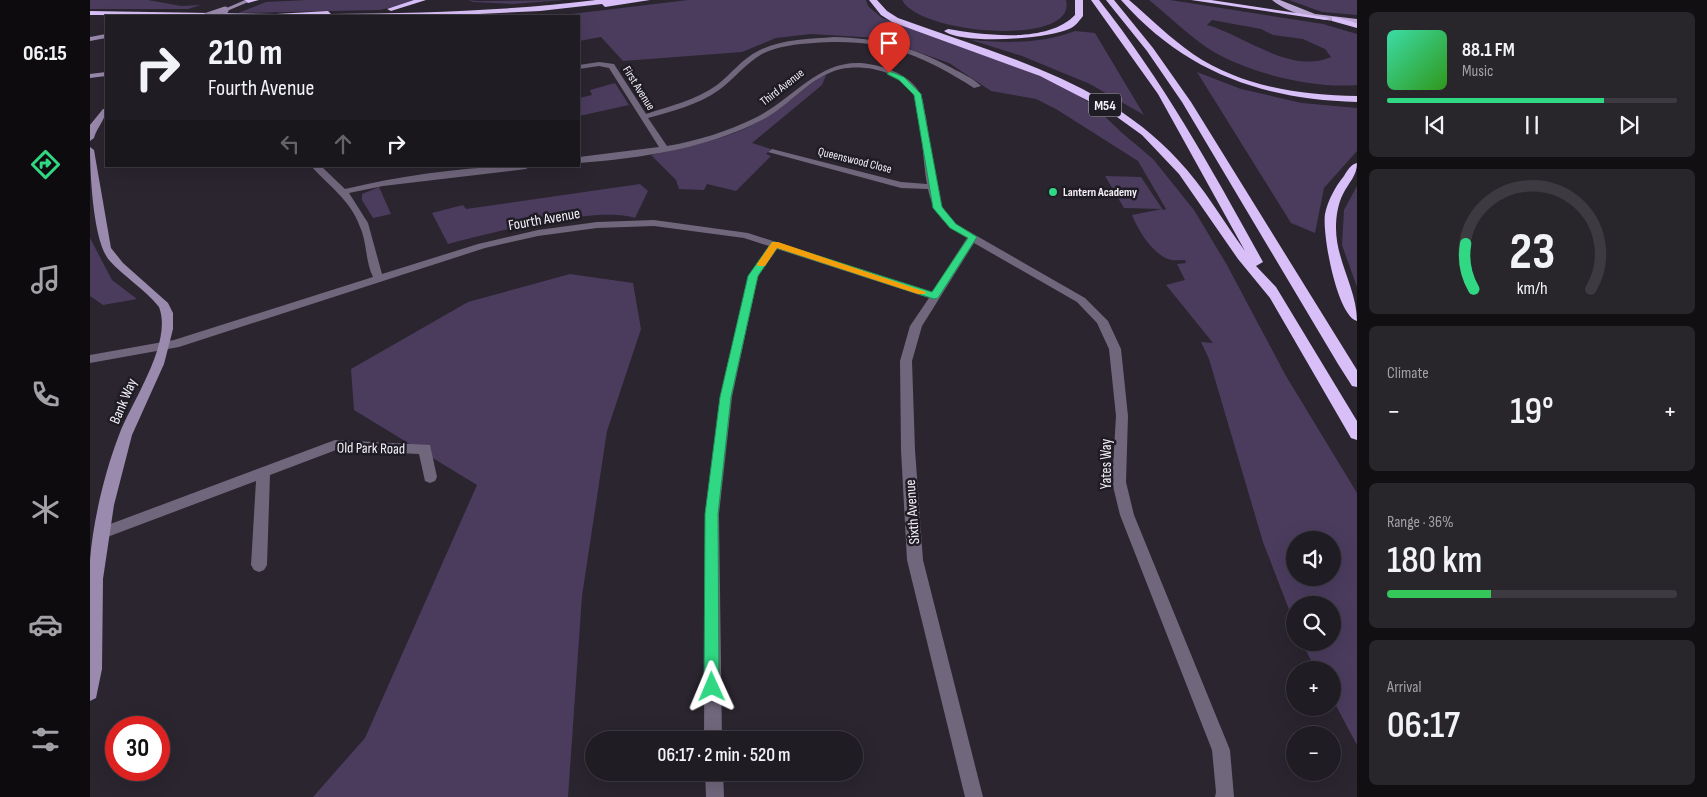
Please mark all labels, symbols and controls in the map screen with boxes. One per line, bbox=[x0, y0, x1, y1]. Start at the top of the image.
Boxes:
pin bbox=[868, 22, 910, 73]
icon: arrive bbox=[875, 29, 903, 57]
text: 210 m bbox=[208, 32, 282, 75]
icon: right bbox=[125, 35, 190, 100]
text: 88.1 FM bbox=[1462, 39, 1515, 62]
text: 06:15 bbox=[23, 40, 67, 67]
text: Music bbox=[1462, 62, 1493, 81]
street label: First Avenue bbox=[619, 63, 658, 113]
street label: Third Avenue bbox=[757, 65, 807, 109]
text: Fourth Avenue bbox=[208, 75, 314, 102]
road number: M54 bbox=[1089, 94, 1121, 116]
icon: previous bbox=[1421, 111, 1449, 139]
icon: pause bbox=[1518, 111, 1546, 139]
icon: next bbox=[1615, 111, 1643, 139]
icon: left bbox=[276, 130, 304, 158]
icon: ahead bbox=[329, 130, 357, 158]
icon: right bbox=[382, 130, 410, 158]
street label: Queenswood Close bbox=[816, 144, 894, 177]
icon: directions bbox=[28, 147, 63, 182]
place label: Lantern Academy bbox=[1063, 185, 1137, 200]
marker: Lantern Academy bbox=[1047, 186, 1059, 198]
street label: Fourth Avenue bbox=[507, 204, 581, 235]
text: 23 bbox=[1509, 221, 1555, 284]
icon: music bbox=[28, 262, 63, 297]
text: km/h bbox=[1517, 278, 1547, 299]
text: Climate bbox=[1387, 364, 1429, 383]
street label: Bank Way bbox=[105, 375, 142, 427]
icon: phone bbox=[28, 377, 63, 412]
text: 19° bbox=[1510, 389, 1554, 434]
text: − bbox=[1387, 395, 1401, 428]
text: + bbox=[1663, 395, 1677, 428]
street label: Old Park Road bbox=[337, 438, 405, 459]
street label: Yates Way bbox=[1097, 439, 1116, 489]
street label: Sixth Avenue bbox=[901, 479, 924, 545]
icon: climate bbox=[28, 492, 63, 527]
text: Range · 36% bbox=[1387, 513, 1454, 532]
map controls bbox=[1286, 531, 1341, 781]
button: sound bbox=[1286, 531, 1341, 586]
text: 180 km bbox=[1387, 538, 1482, 583]
button: search bbox=[1286, 596, 1341, 651]
icon: car bbox=[28, 607, 63, 642]
position arrow bbox=[685, 660, 737, 712]
button: + bbox=[1286, 661, 1341, 716]
text: Arrival bbox=[1387, 678, 1421, 697]
text: 06:17 bbox=[1387, 703, 1460, 748]
speed limit sign: 30 bbox=[105, 716, 170, 781]
icon: filters bbox=[28, 722, 63, 757]
button: − bbox=[1286, 726, 1341, 781]
text: 06:17 · 2 min · 520 m bbox=[658, 744, 790, 767]

